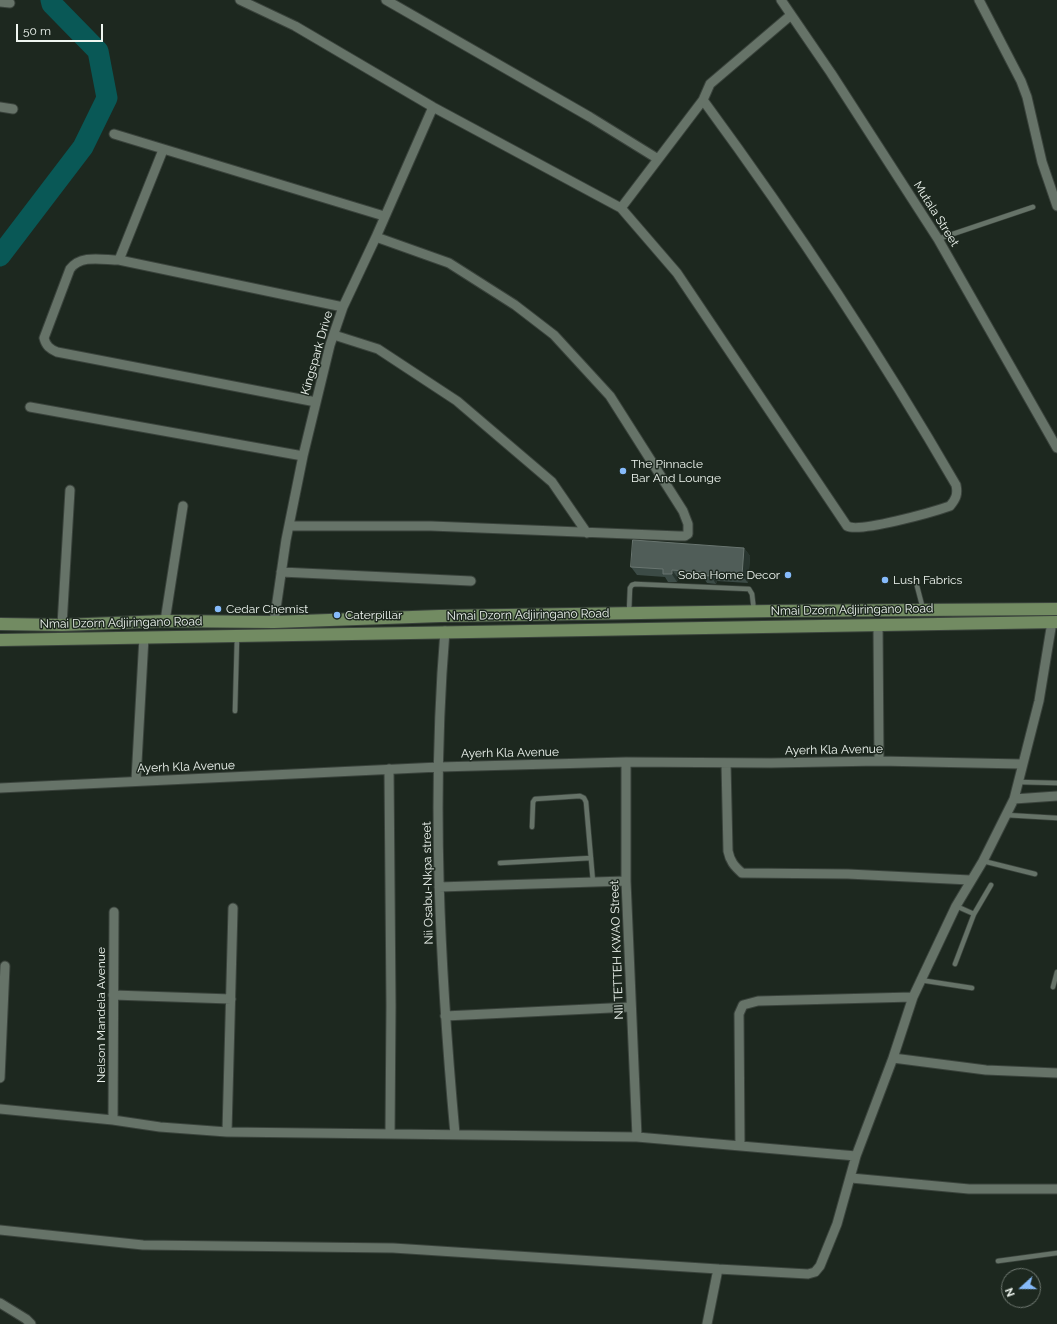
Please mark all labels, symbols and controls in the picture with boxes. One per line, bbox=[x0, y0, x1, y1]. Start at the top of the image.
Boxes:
scale bar bbox=[18, 16, 105, 42]
text: 50 m bbox=[23, 24, 51, 38]
street label: Mutala Street bbox=[910, 179, 962, 249]
street label: Kingspark Drive bbox=[298, 309, 336, 397]
place label: The Pinnacle Bar And Lounge bbox=[631, 457, 721, 485]
marker: The Pinnacle Bar And Lounge bbox=[618, 466, 628, 476]
place label: Soba Home Decor bbox=[678, 568, 780, 582]
marker: Soba Home Decor bbox=[783, 570, 793, 580]
place label: Lush Fabrics bbox=[893, 573, 962, 587]
marker: Lush Fabrics bbox=[880, 575, 890, 585]
street label: Nmai Dzorn Adjiringano Road bbox=[771, 601, 933, 619]
place label: Cedar Chemist bbox=[226, 602, 308, 616]
marker: Cedar Chemist bbox=[213, 604, 223, 614]
street label: Nmai Dzorn Adjiringano Road bbox=[447, 606, 609, 624]
place label: Caterpillar bbox=[345, 608, 402, 622]
marker: Caterpillar bbox=[332, 610, 342, 620]
street label: Nmai Dzorn Adjiringano Road bbox=[40, 614, 202, 632]
street label: Ayerh Kla Avenue bbox=[785, 742, 883, 758]
street label: Ayerh Kla Avenue bbox=[461, 745, 559, 761]
street label: Ayerh Kla Avenue bbox=[137, 758, 235, 776]
street label: Nii Osabu-Nkpa street bbox=[420, 821, 436, 945]
street label: NII TETTEH KWAO Street bbox=[607, 880, 627, 1020]
street label: Nelson Mandela Avenue bbox=[94, 947, 108, 1083]
north arrow bbox=[1001, 1268, 1041, 1308]
text: N bbox=[1003, 1286, 1018, 1298]

